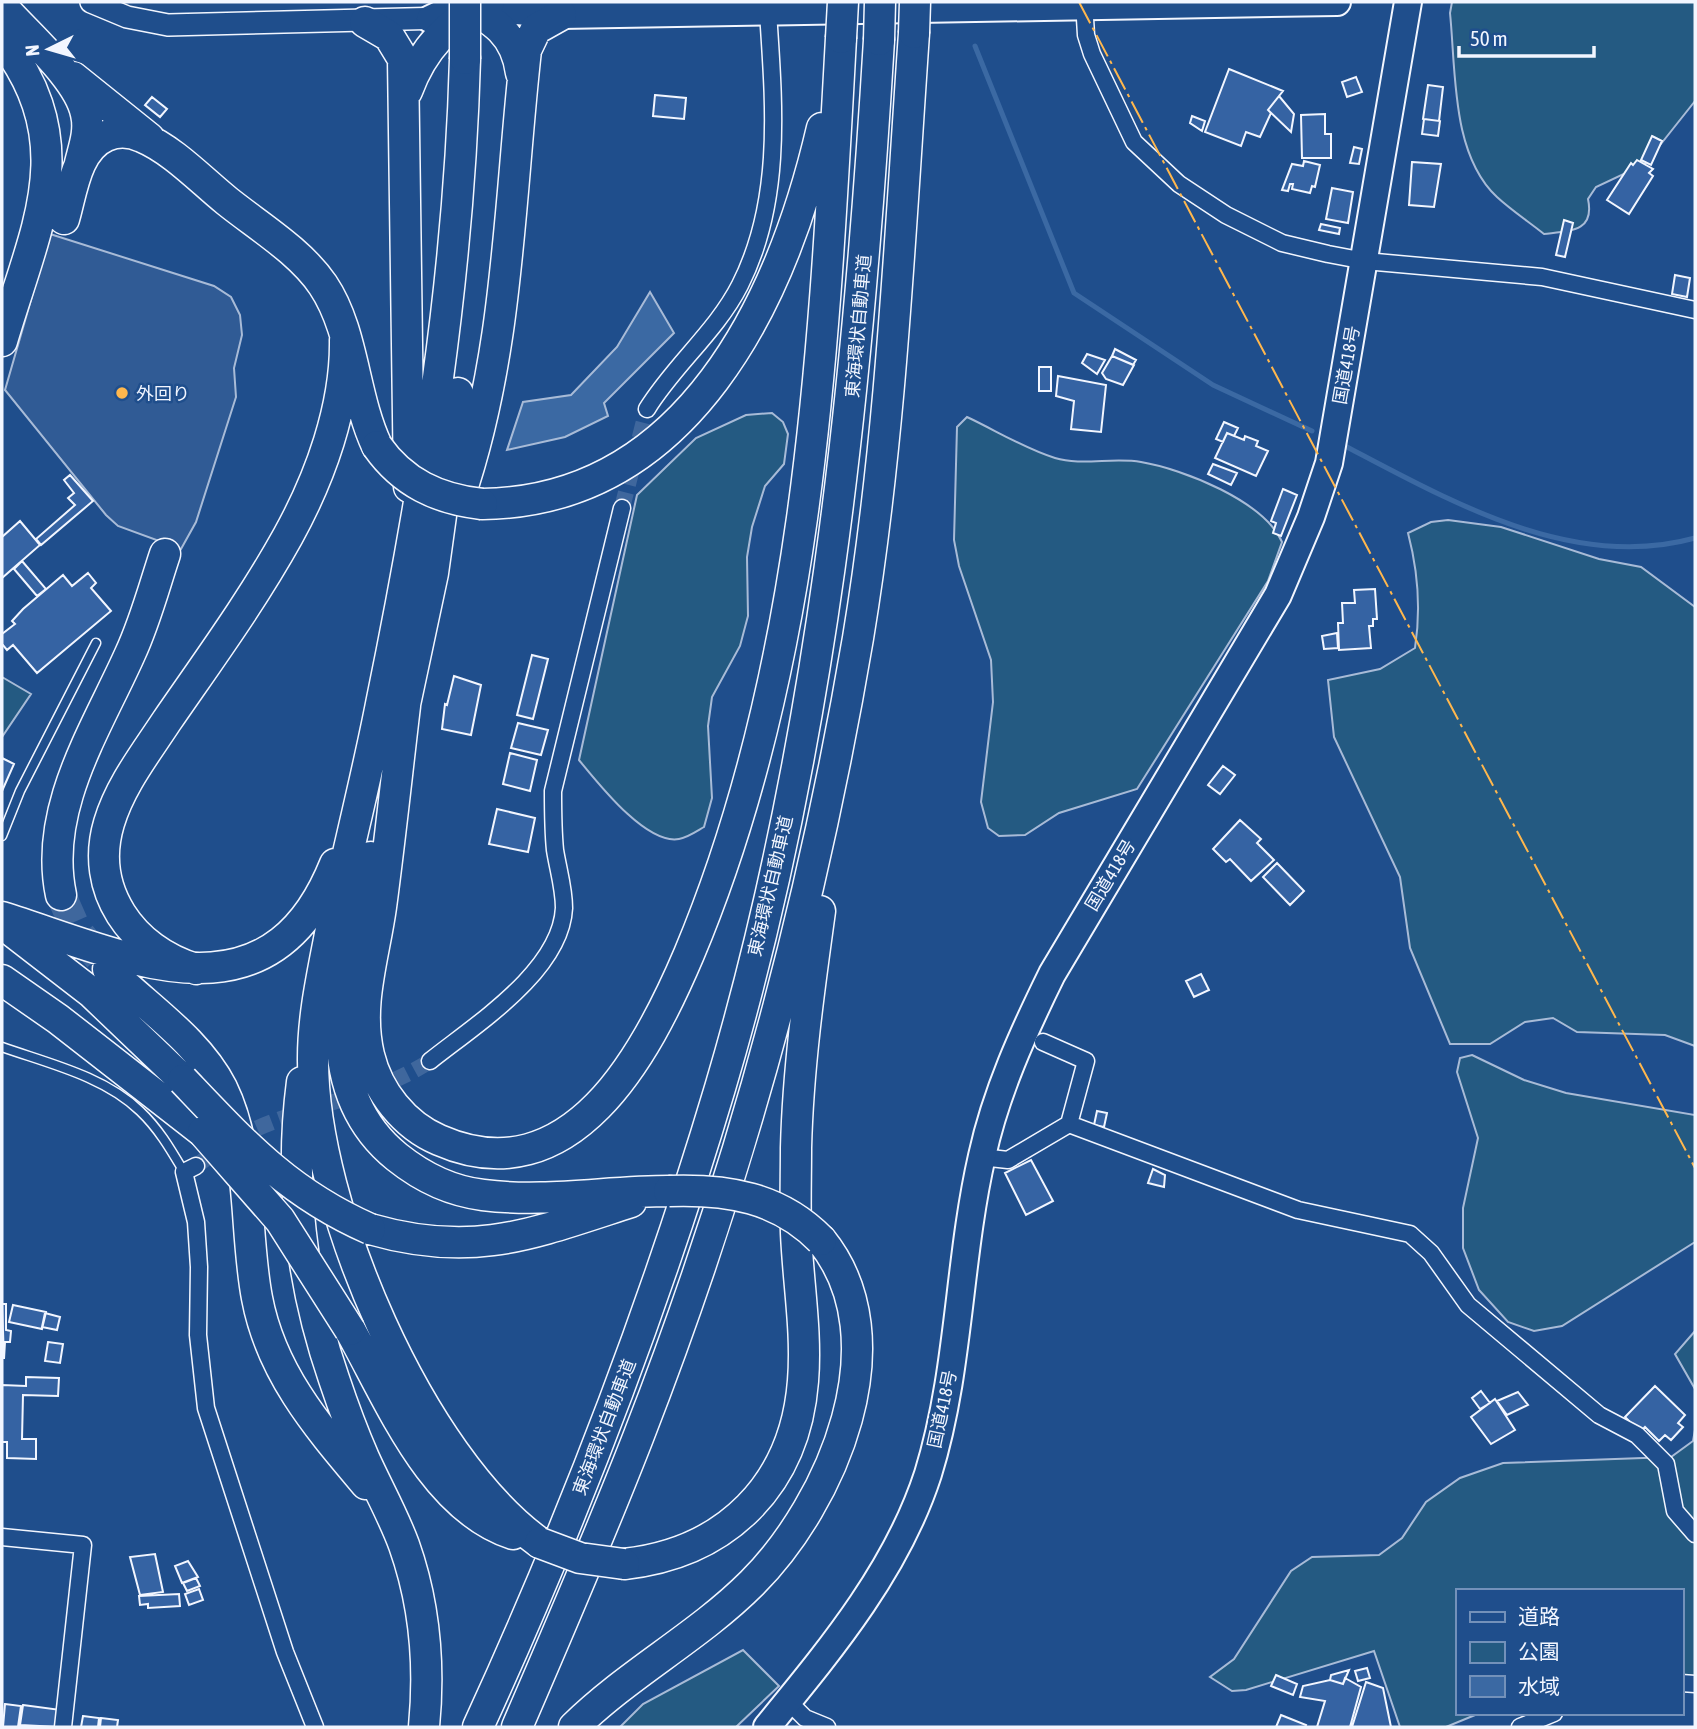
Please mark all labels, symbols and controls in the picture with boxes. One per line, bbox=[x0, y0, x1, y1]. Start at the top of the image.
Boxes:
north arrow bbox=[14, 14, 84, 84]
scale bar bbox=[1459, 14, 1594, 58]
text: 50 m bbox=[1470, 26, 1508, 50]
text: N bbox=[21, 44, 44, 57]
street label: 東海環状自動車道 bbox=[841, 253, 875, 399]
street label: 国道418号 bbox=[1329, 324, 1363, 406]
place label: 外回り bbox=[136, 383, 190, 404]
marker: 外回り bbox=[114, 385, 130, 401]
street label: 東海環状自動車道 bbox=[744, 813, 796, 959]
street label: 国道418号 bbox=[1081, 836, 1139, 914]
street label: 東海環状自動車道 bbox=[568, 1356, 640, 1498]
street label: 国道418号 bbox=[923, 1368, 961, 1450]
legend bbox=[1456, 1589, 1683, 1715]
text: 道路 bbox=[1518, 1604, 1560, 1628]
text: 公園 bbox=[1518, 1639, 1560, 1663]
text: 水域 bbox=[1518, 1674, 1560, 1698]

